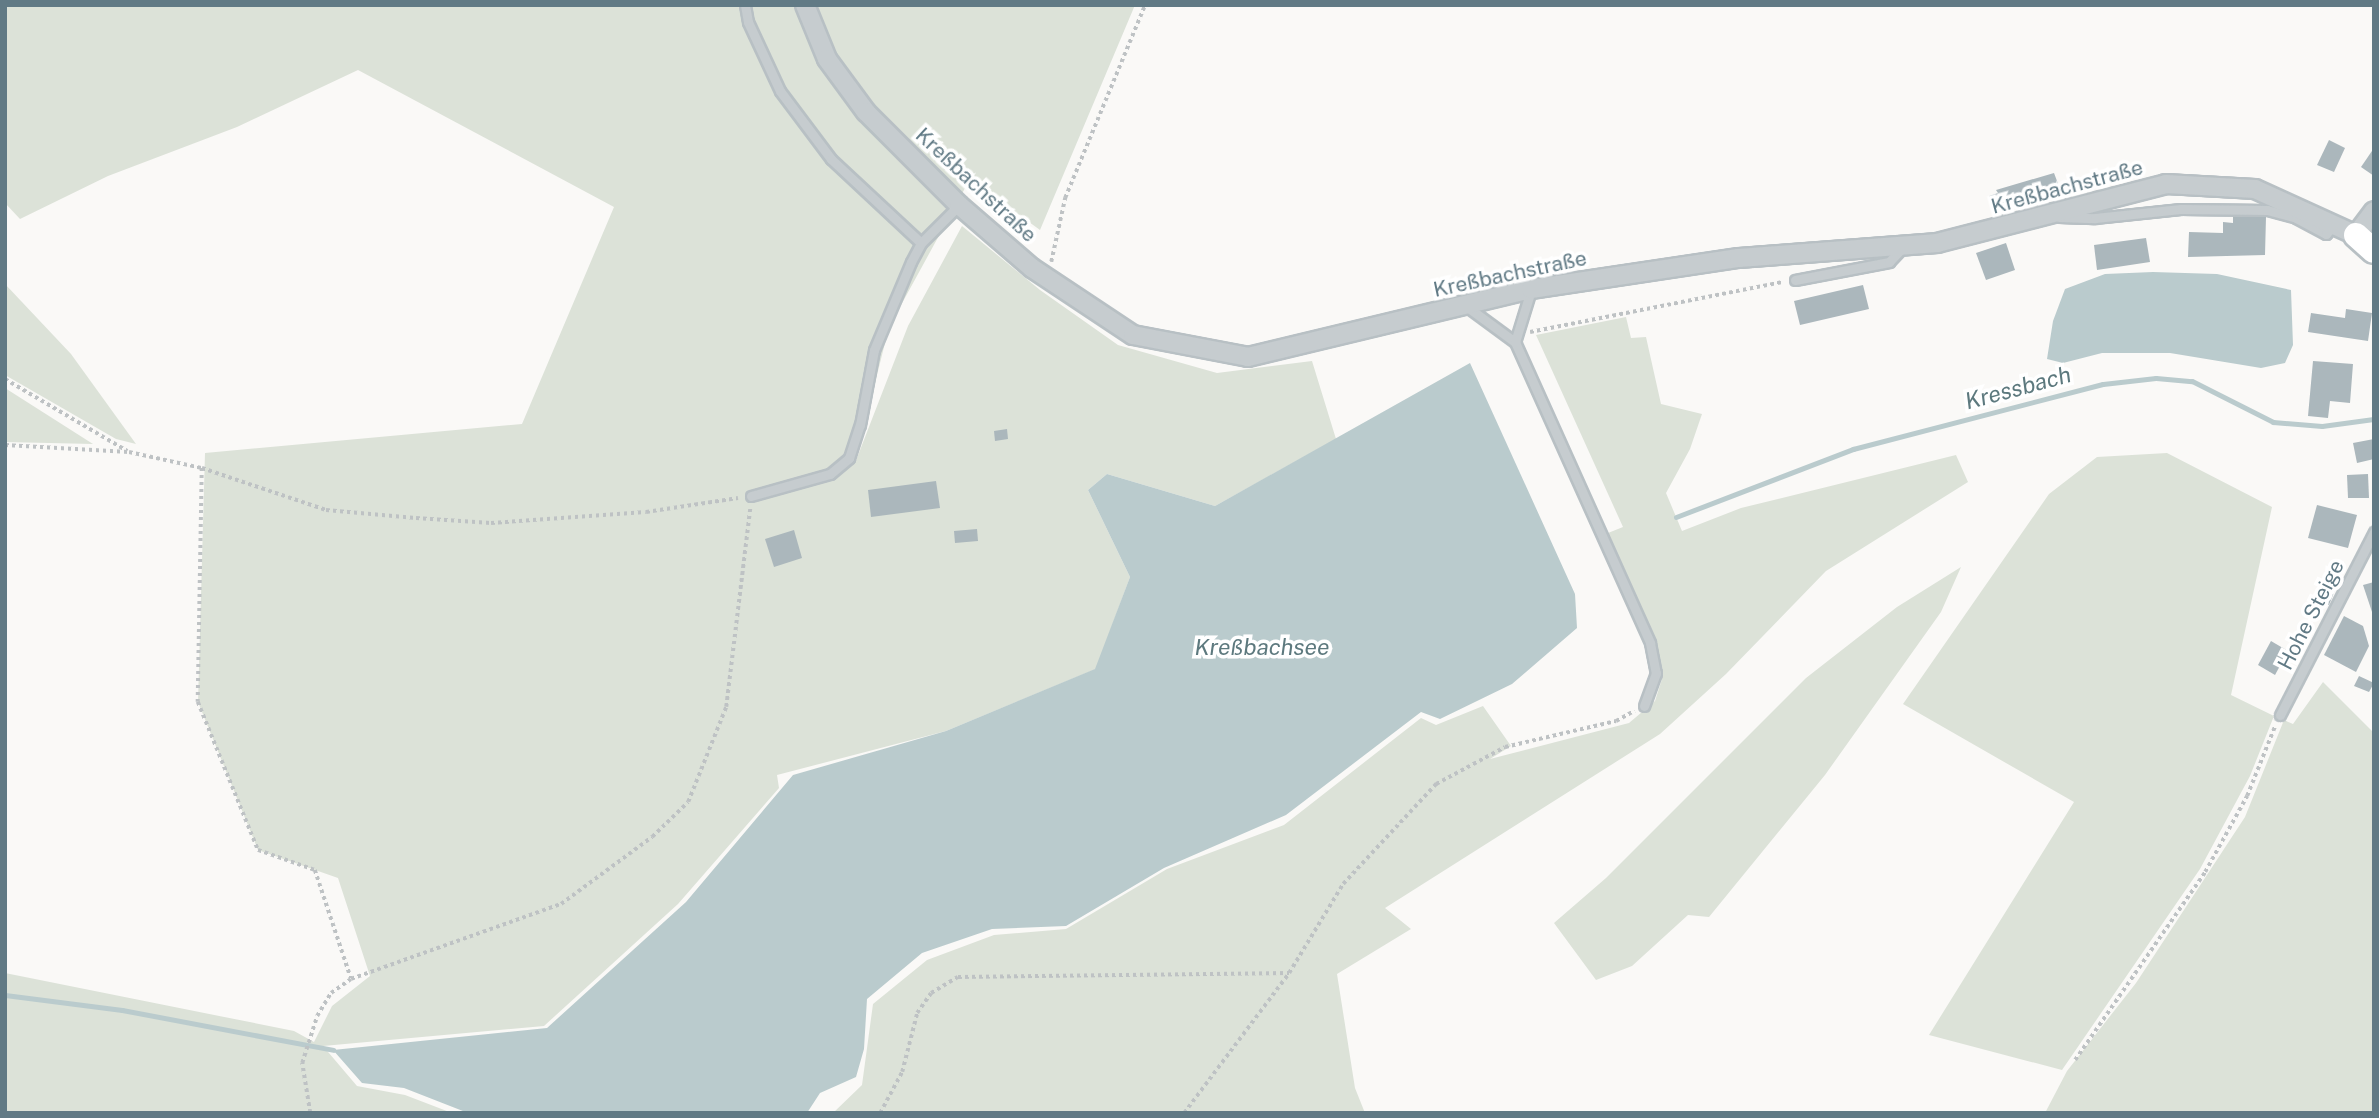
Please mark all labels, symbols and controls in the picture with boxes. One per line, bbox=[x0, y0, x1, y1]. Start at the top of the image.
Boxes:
street label: Kreßbachstraße bbox=[910, 123, 1042, 247]
street label: Kreßbachstraße bbox=[1988, 155, 2146, 219]
street label: Kreßbachstraße bbox=[1431, 245, 1589, 303]
water label: Kressbach bbox=[1962, 361, 2074, 415]
street label: Hohe Steige bbox=[2273, 556, 2349, 674]
water label: Kreßbachsee bbox=[1194, 633, 1330, 661]

